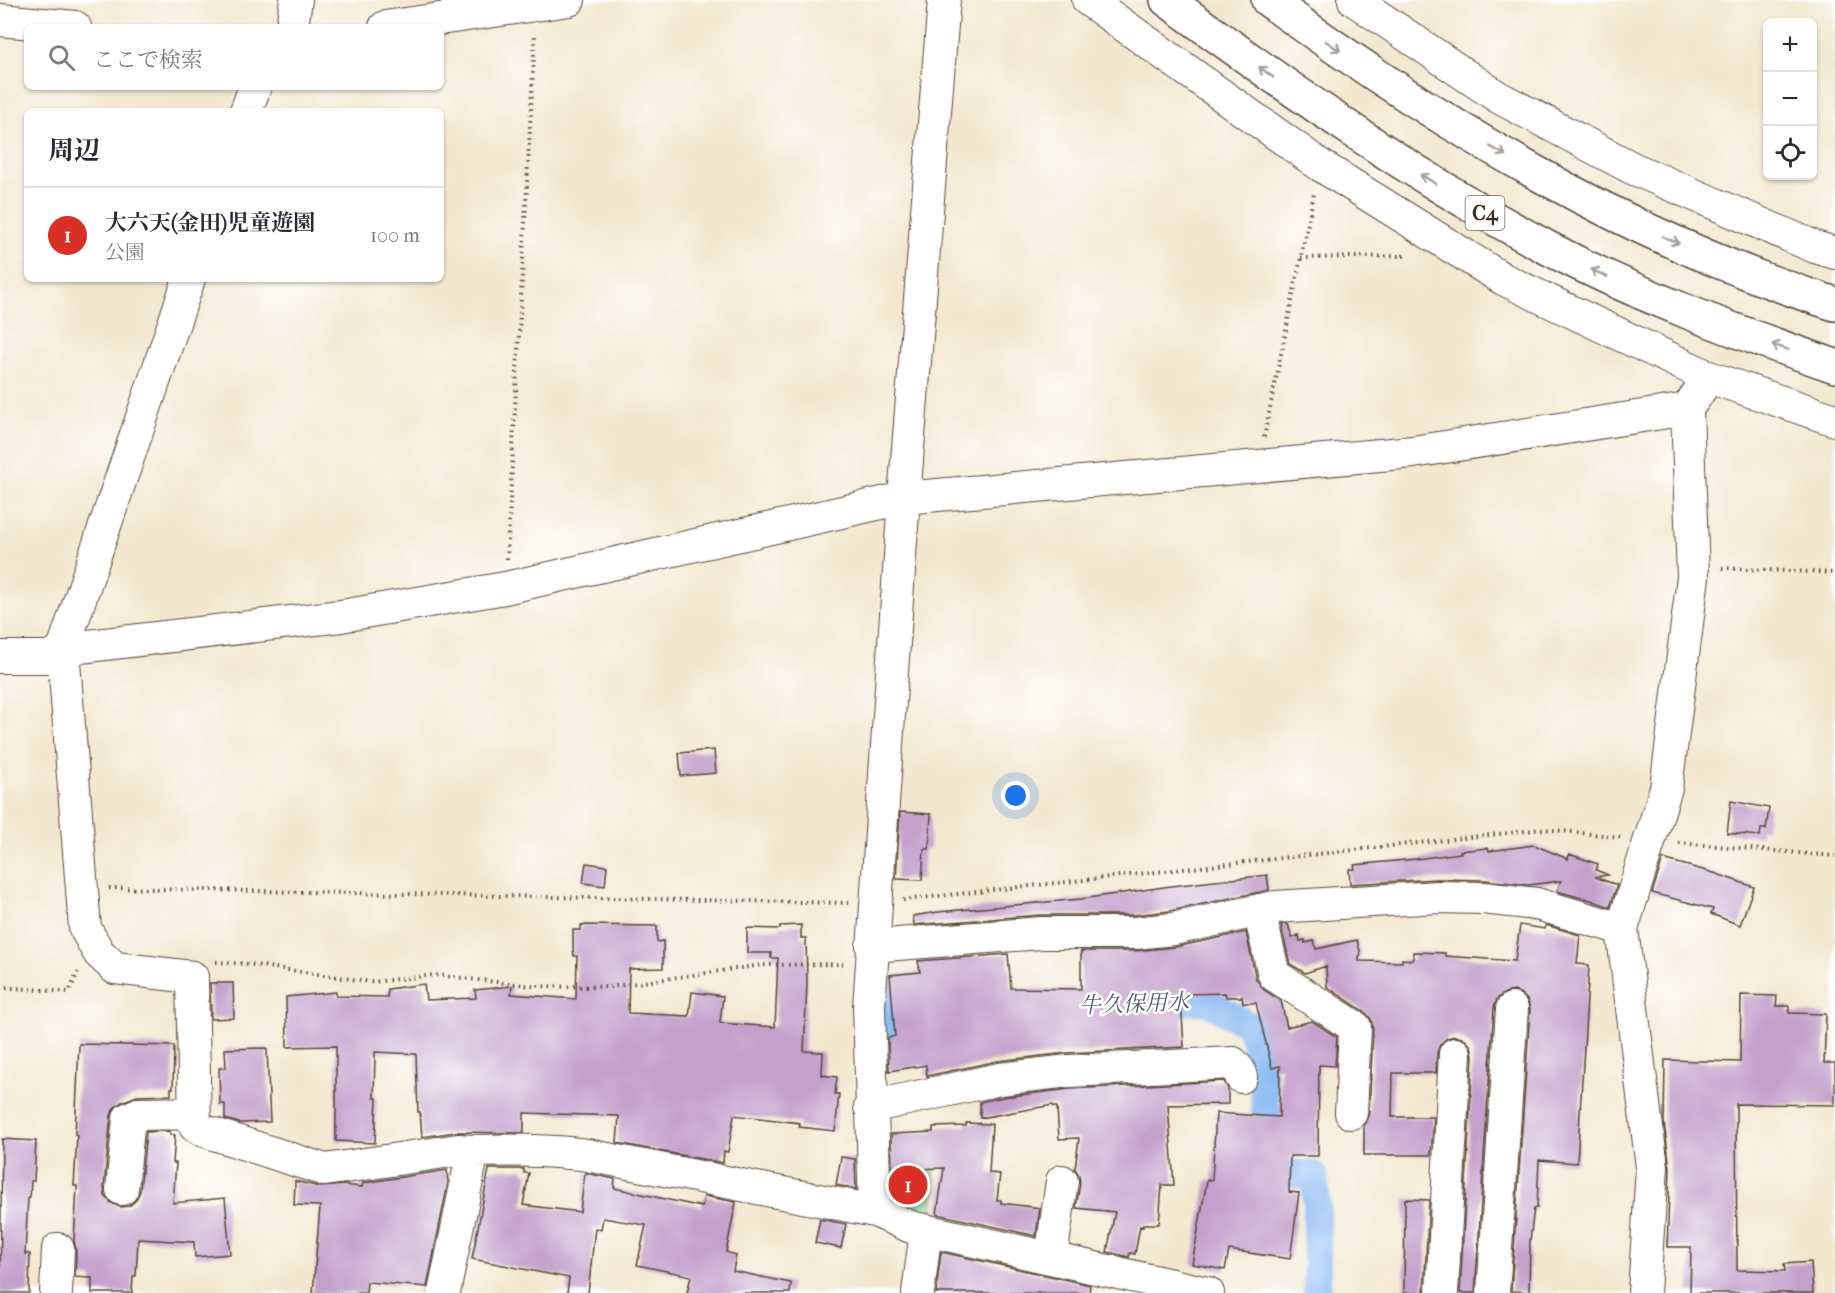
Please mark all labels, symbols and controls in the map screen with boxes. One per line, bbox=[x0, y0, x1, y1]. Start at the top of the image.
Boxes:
map controls bbox=[1763, 18, 1817, 180]
button: + bbox=[1763, 18, 1817, 72]
search box bbox=[24, 24, 444, 90]
one-way arrow bbox=[1325, 40, 1341, 52]
icon: search bbox=[45, 41, 78, 74]
text: ここで検索 bbox=[93, 47, 203, 73]
one-way arrow bbox=[1258, 66, 1274, 78]
button: − bbox=[1763, 72, 1817, 126]
button: locate bbox=[1763, 126, 1817, 180]
text: 周辺 bbox=[48, 135, 100, 166]
one-way arrow bbox=[1489, 145, 1506, 157]
one-way arrow bbox=[1420, 173, 1437, 185]
road number: C4 bbox=[1466, 196, 1504, 230]
text: 大六天(金田)児童遊園 bbox=[105, 210, 315, 236]
text: 1 bbox=[64, 224, 71, 247]
text: 100 m bbox=[370, 224, 420, 247]
one-way arrow bbox=[1661, 235, 1679, 246]
text: 公園 bbox=[105, 241, 145, 264]
one-way arrow bbox=[1591, 266, 1609, 278]
one-way arrow bbox=[1771, 340, 1790, 351]
your location bbox=[1001, 781, 1030, 810]
water label: 牛久保用水 bbox=[1079, 989, 1191, 1019]
pin: 1 bbox=[888, 1162, 928, 1208]

